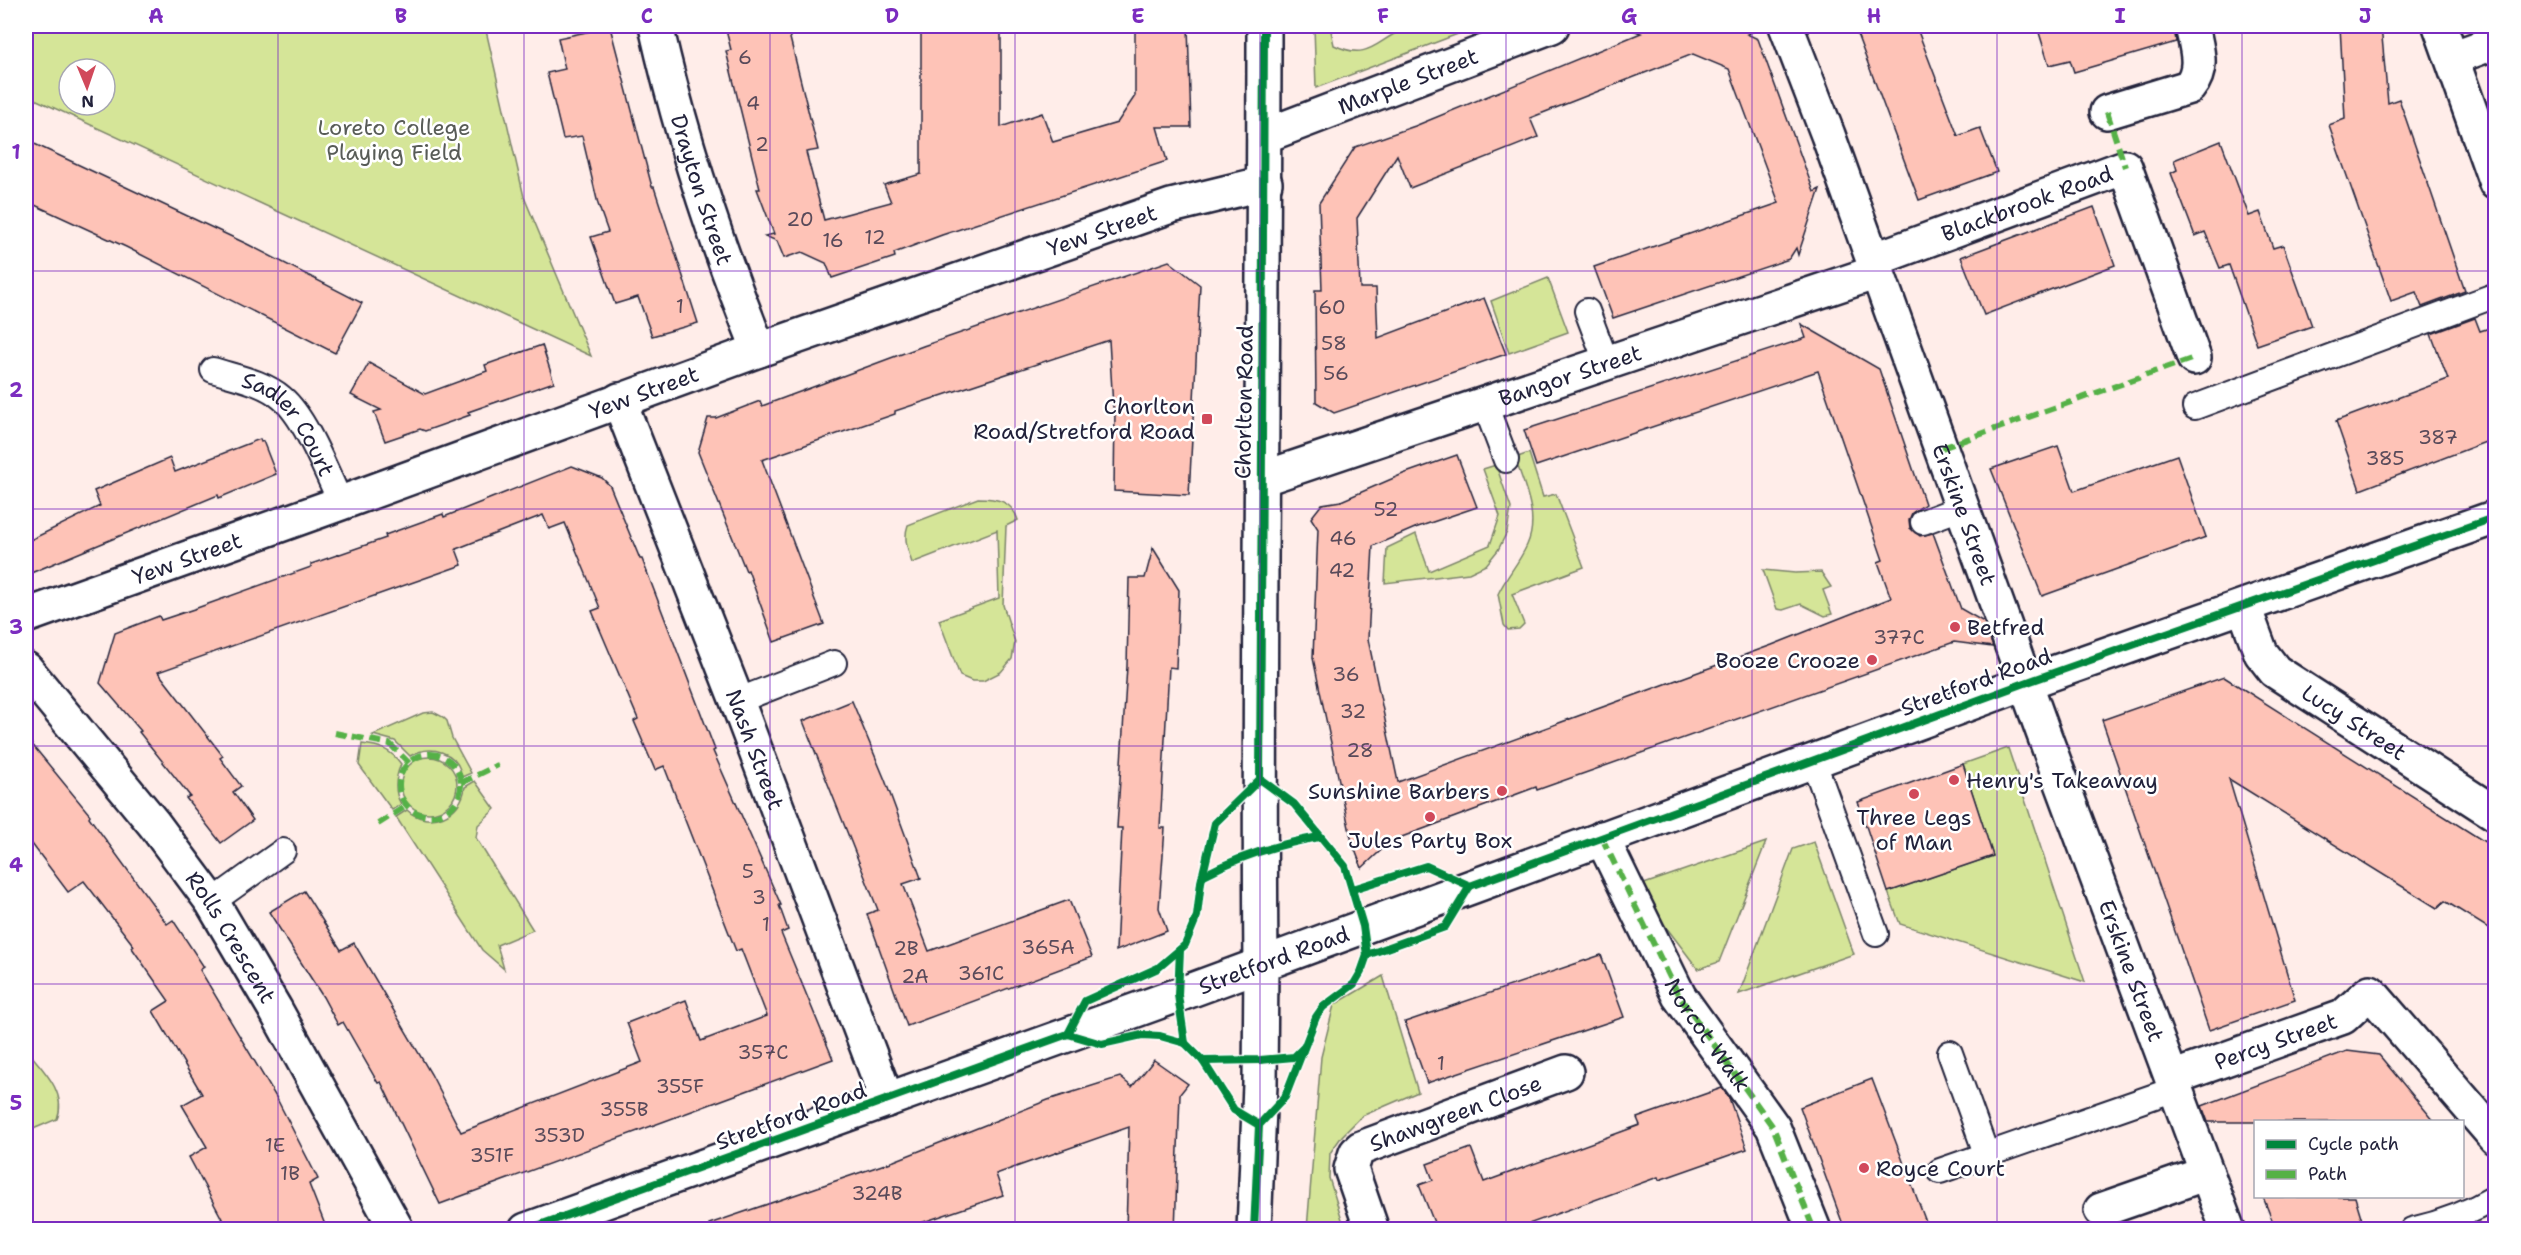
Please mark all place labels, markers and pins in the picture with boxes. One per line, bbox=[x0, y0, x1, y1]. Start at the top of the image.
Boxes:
place label: Chorlton Road/Stretford Road bbox=[973, 392, 1195, 446]
marker: Chorlton Road/Stretford Road bbox=[1200, 412, 1214, 426]
place label: Betfred bbox=[1967, 613, 2044, 642]
marker: Betfred bbox=[1948, 620, 1962, 634]
place label: Booze Crooze bbox=[1715, 646, 1860, 675]
marker: Booze Crooze bbox=[1865, 653, 1879, 667]
place label: Henry's Takeaway bbox=[1966, 766, 2158, 795]
marker: Henry's Takeaway bbox=[1947, 773, 1961, 787]
place label: Sunshine Barbers bbox=[1308, 777, 1490, 806]
marker: Sunshine Barbers bbox=[1495, 784, 1509, 798]
marker: Three Legs of Man bbox=[1907, 787, 1921, 801]
place label: Three Legs of Man bbox=[1856, 803, 1972, 857]
marker: Jules Party Box bbox=[1423, 810, 1437, 824]
place label: Jules Party Box bbox=[1348, 826, 1512, 855]
place label: Royce Court bbox=[1876, 1154, 2005, 1183]
marker: Royce Court bbox=[1857, 1161, 1871, 1175]

